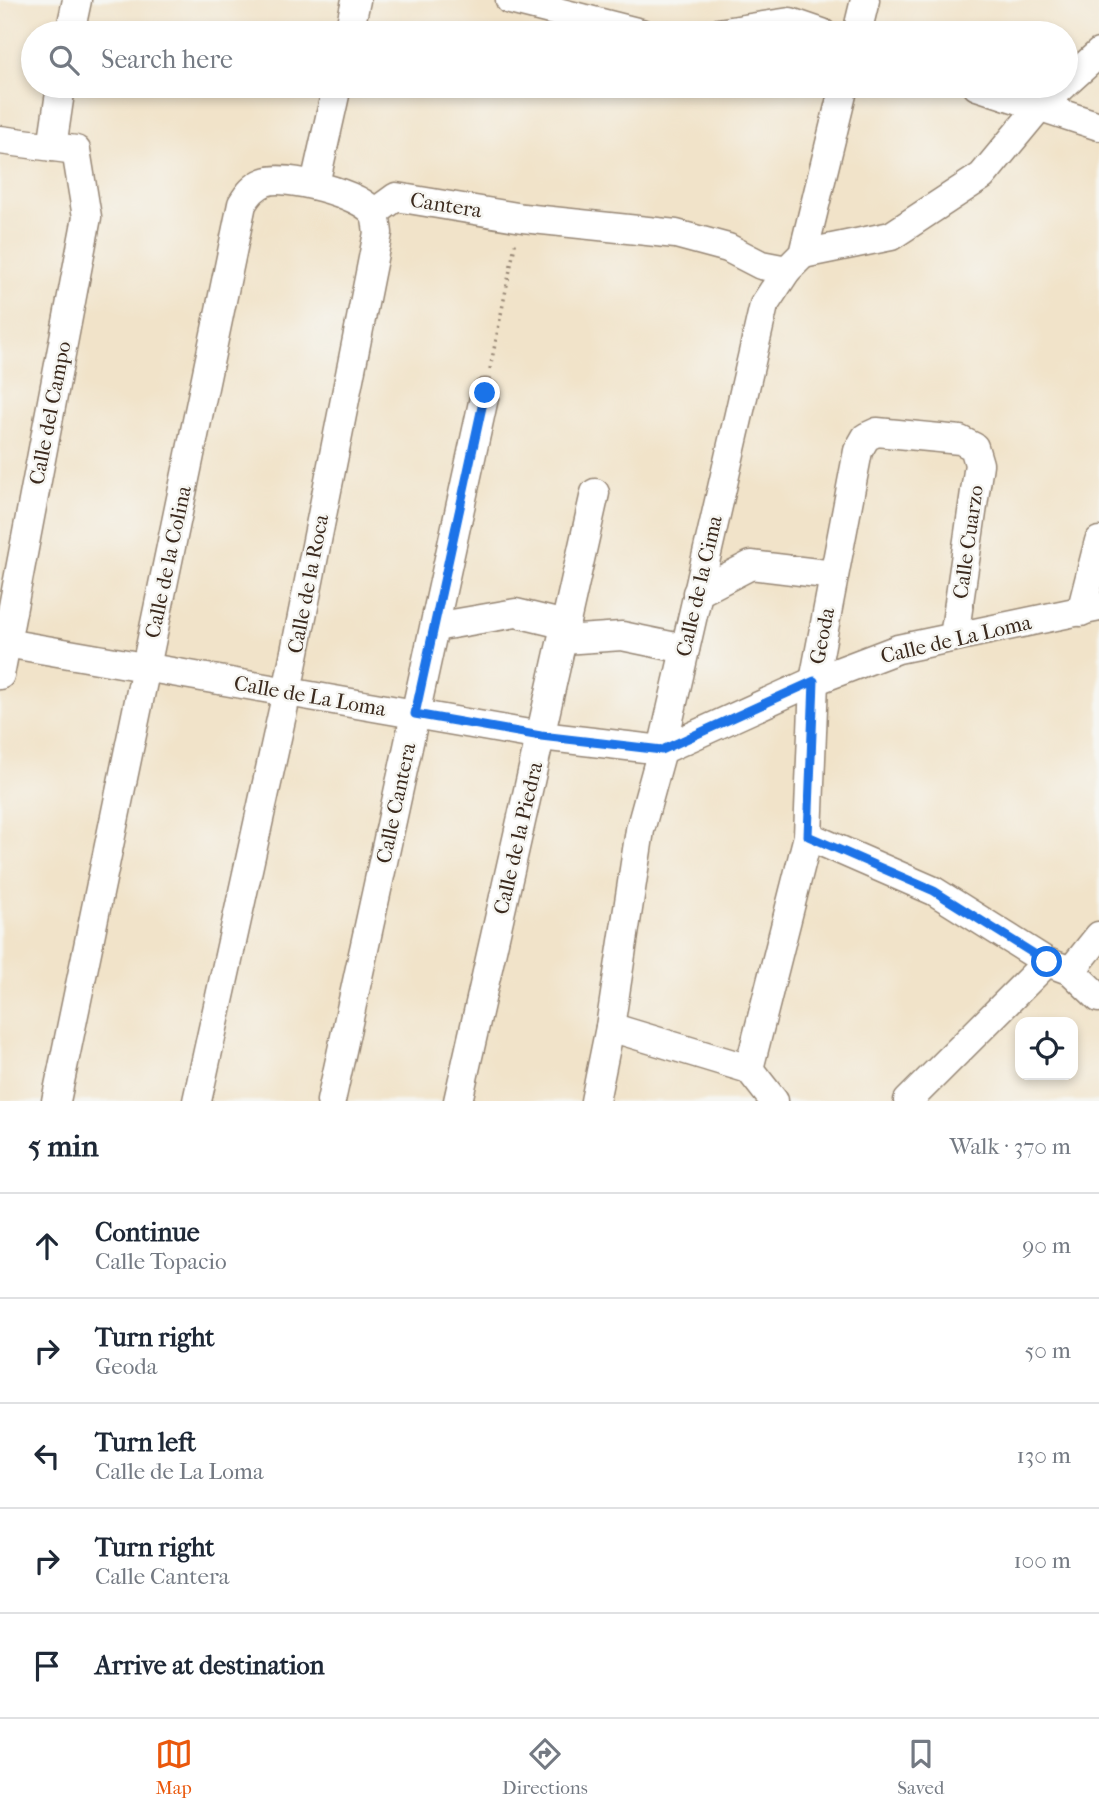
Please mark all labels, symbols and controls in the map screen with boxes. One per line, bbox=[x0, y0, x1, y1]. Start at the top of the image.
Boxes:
search box bbox=[21, 21, 1078, 98]
icon: search bbox=[45, 41, 83, 79]
text: Search here bbox=[101, 44, 233, 75]
street label: Cantera bbox=[408, 187, 484, 223]
street label: Calle del Campo bbox=[24, 339, 76, 487]
route end bbox=[469, 377, 500, 408]
street label: Calle de la Colina bbox=[140, 483, 196, 640]
street label: Calle Cuarzo bbox=[948, 483, 988, 601]
street label: Calle de la Roca bbox=[283, 512, 333, 656]
street label: Calle de la Cima bbox=[671, 513, 727, 659]
street label: Geoda bbox=[805, 605, 839, 666]
street label: Calle de La Loma bbox=[878, 610, 1034, 668]
street label: Calle de La Loma bbox=[232, 671, 388, 721]
street label: Calle Cantera bbox=[372, 740, 421, 865]
street label: Calle de la Piedra bbox=[489, 759, 547, 917]
route start bbox=[1031, 946, 1062, 977]
map controls bbox=[1015, 1017, 1078, 1080]
button: locate bbox=[1015, 1017, 1078, 1080]
text: 5 min bbox=[28, 1129, 99, 1164]
text: Walk · 370 m bbox=[949, 1133, 1071, 1160]
text: Continue bbox=[95, 1217, 200, 1248]
icon: ahead bbox=[28, 1227, 66, 1265]
text: 90 m bbox=[1022, 1232, 1071, 1259]
text: Calle Topacio bbox=[95, 1248, 227, 1275]
text: Turn right bbox=[95, 1322, 215, 1353]
icon: right bbox=[28, 1332, 66, 1370]
text: 50 m bbox=[1024, 1337, 1071, 1364]
text: Geoda bbox=[95, 1353, 158, 1380]
text: Turn left bbox=[95, 1427, 196, 1458]
icon: left bbox=[28, 1437, 66, 1475]
text: 130 m bbox=[1017, 1442, 1071, 1469]
text: Calle de La Loma bbox=[95, 1458, 264, 1485]
text: Turn right bbox=[95, 1532, 215, 1563]
icon: right bbox=[28, 1542, 66, 1580]
text: 100 m bbox=[1013, 1547, 1071, 1574]
text: Calle Cantera bbox=[95, 1563, 229, 1590]
icon: arrive bbox=[28, 1647, 66, 1685]
text: Arrive at destination bbox=[95, 1650, 325, 1681]
tab: Map bbox=[155, 1735, 193, 1799]
tab: Directions bbox=[502, 1735, 588, 1799]
tab: Saved bbox=[897, 1735, 944, 1799]

